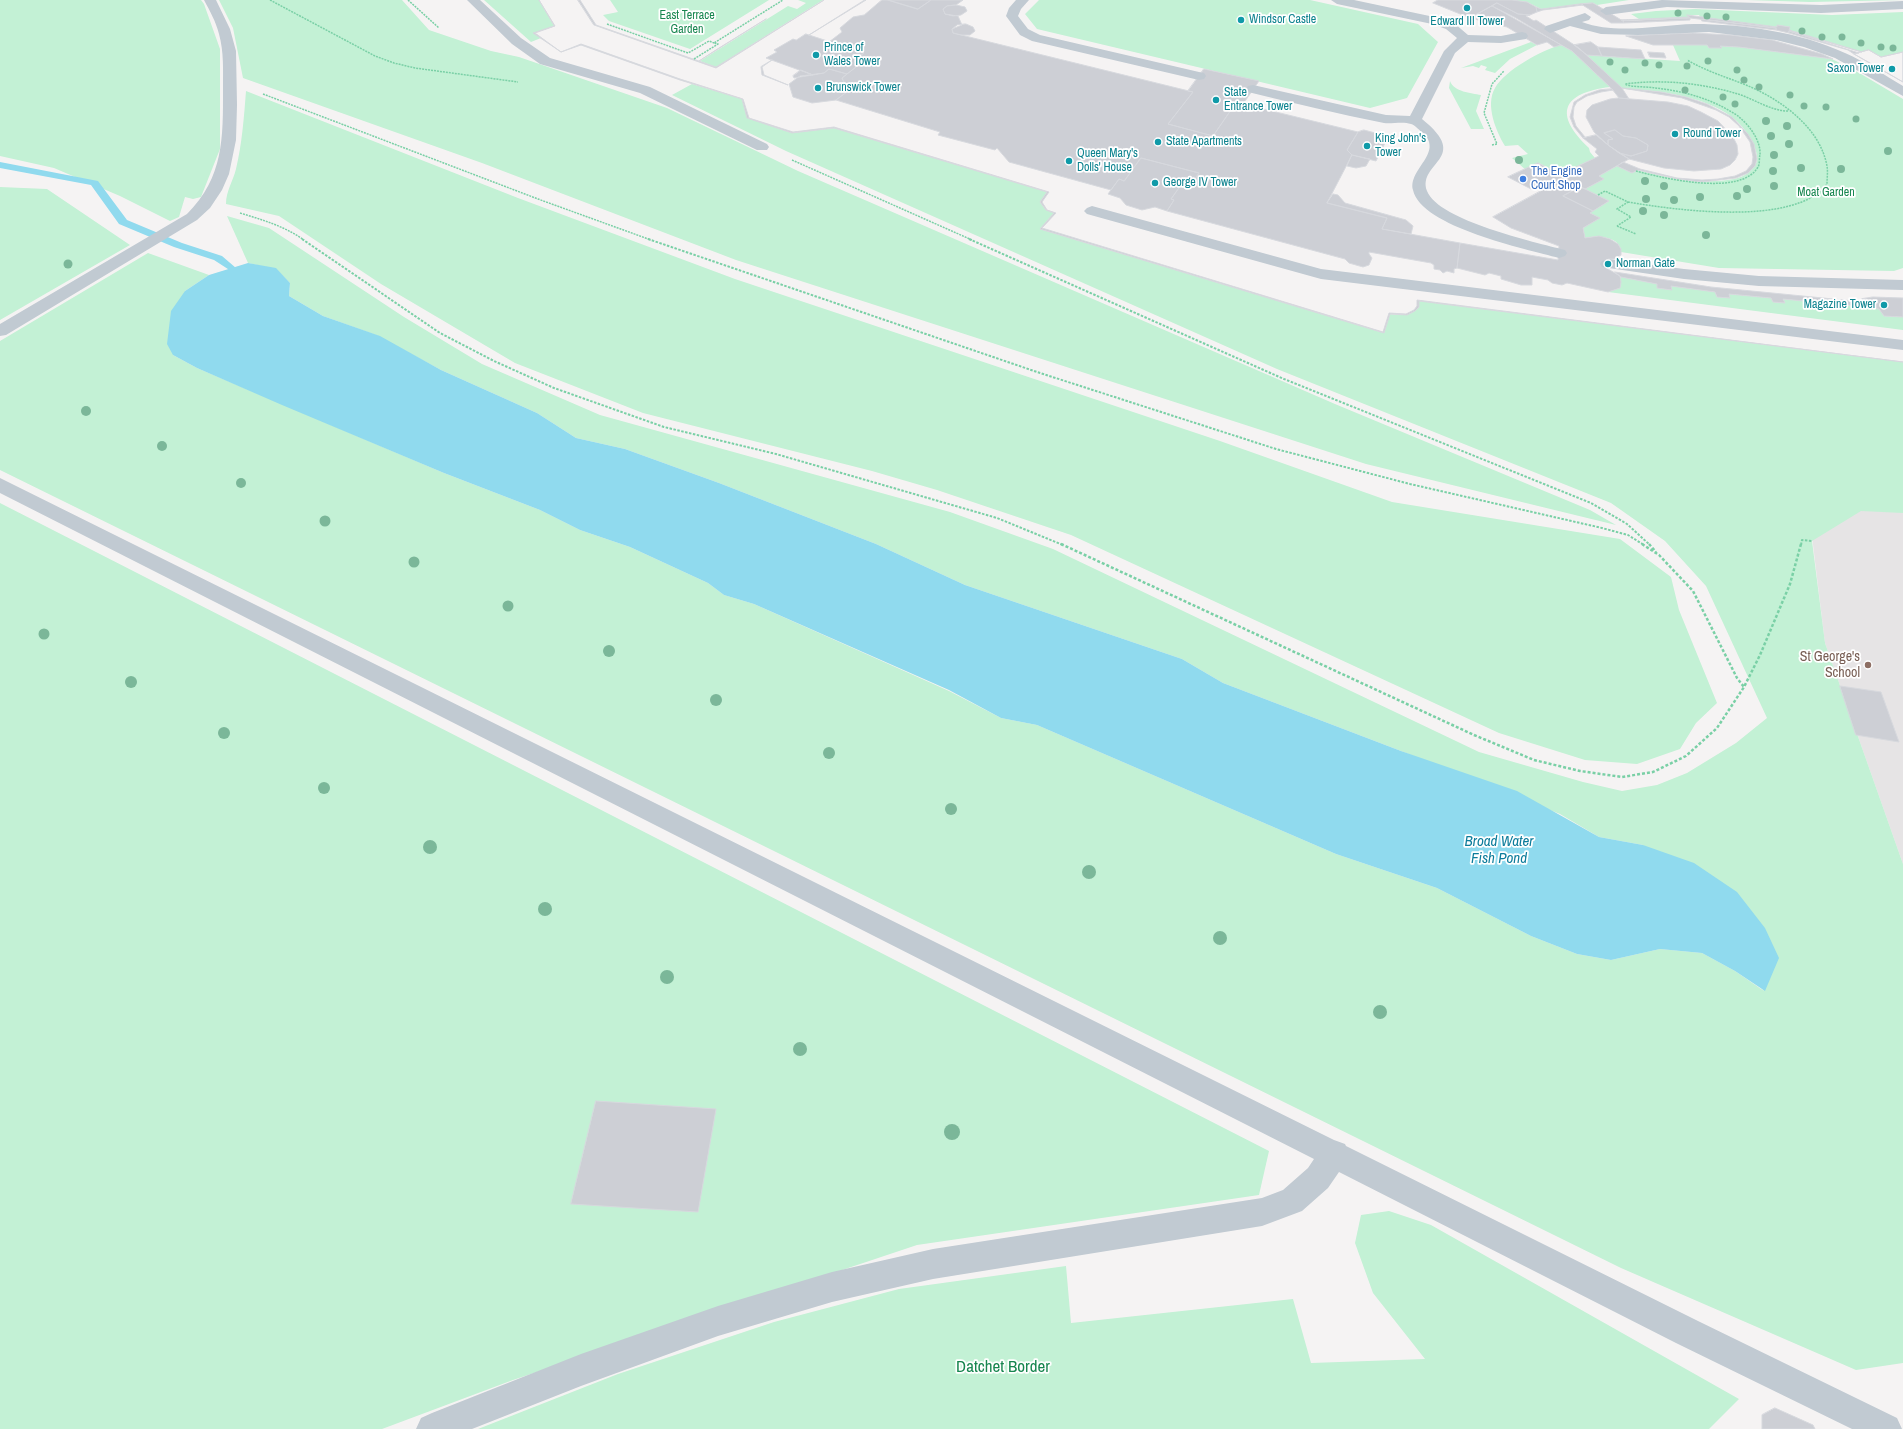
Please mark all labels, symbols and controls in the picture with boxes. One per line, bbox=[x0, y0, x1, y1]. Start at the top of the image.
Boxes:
marker: Edward III Tower bbox=[1462, 3, 1472, 13]
park label: East Terrace Garden bbox=[659, 9, 715, 37]
place label: Windsor Castle bbox=[1249, 13, 1316, 27]
marker: Windsor Castle bbox=[1236, 15, 1246, 25]
place label: Edward III Tower bbox=[1430, 15, 1504, 29]
place label: Prince of Wales Tower bbox=[824, 41, 880, 69]
marker: Prince of Wales Tower bbox=[811, 50, 821, 60]
place label: Saxon Tower bbox=[1827, 62, 1884, 76]
marker: Saxon Tower bbox=[1887, 64, 1897, 74]
place label: Brunswick Tower bbox=[826, 81, 900, 95]
marker: Brunswick Tower bbox=[813, 83, 823, 93]
place label: State Entrance Tower bbox=[1224, 86, 1292, 114]
marker: State Entrance Tower bbox=[1211, 95, 1221, 105]
place label: Round Tower bbox=[1683, 127, 1741, 141]
marker: Round Tower bbox=[1670, 129, 1680, 139]
place label: King John's Tower bbox=[1375, 132, 1426, 160]
place label: State Apartments bbox=[1166, 135, 1242, 149]
marker: State Apartments bbox=[1153, 137, 1163, 147]
marker: King John's Tower bbox=[1362, 141, 1372, 151]
place label: Queen Mary's Dolls' House bbox=[1077, 147, 1138, 175]
marker: Queen Mary's Dolls' House bbox=[1064, 156, 1074, 166]
place label: The Engine Court Shop bbox=[1531, 165, 1582, 193]
marker: The Engine Court Shop bbox=[1518, 174, 1528, 184]
place label: George IV Tower bbox=[1163, 176, 1237, 190]
marker: George IV Tower bbox=[1150, 178, 1160, 188]
park label: Moat Garden bbox=[1797, 186, 1855, 200]
place label: Norman Gate bbox=[1616, 257, 1675, 271]
marker: Norman Gate bbox=[1603, 259, 1613, 269]
place label: Magazine Tower bbox=[1804, 298, 1876, 312]
marker: Magazine Tower bbox=[1879, 300, 1889, 310]
place label: St George's School bbox=[1800, 649, 1860, 682]
marker: St George's School bbox=[1863, 660, 1873, 670]
water label: Broad Water Fish Pond bbox=[1465, 833, 1533, 868]
park label: Datchet Border bbox=[956, 1357, 1050, 1377]

